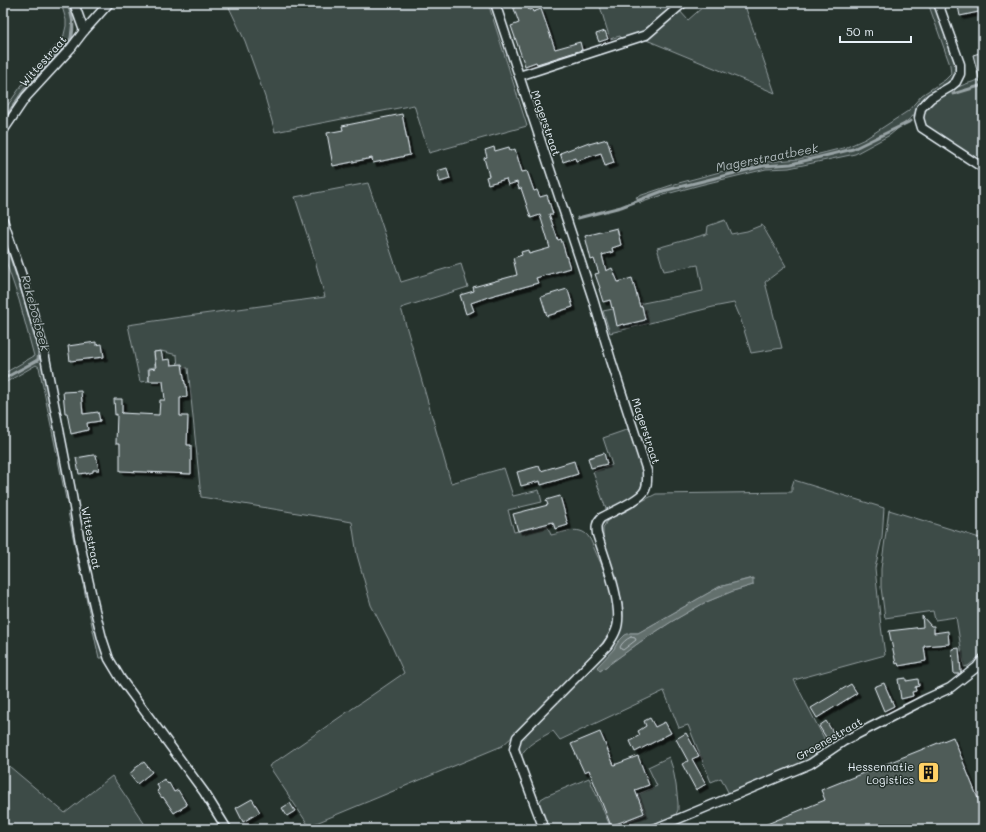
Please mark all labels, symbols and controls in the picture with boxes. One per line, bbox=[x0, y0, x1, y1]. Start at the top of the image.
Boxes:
scale bar bbox=[840, 18, 911, 44]
text: 50 m bbox=[846, 23, 874, 39]
street label: Wittestraat bbox=[16, 32, 70, 89]
street label: Magerstraat bbox=[528, 88, 565, 158]
water label: Magerstraatbeek bbox=[714, 139, 820, 175]
water label: Rakebosbeek bbox=[18, 273, 54, 353]
street label: Magerstraat bbox=[629, 396, 664, 466]
street label: Wittestraat bbox=[78, 505, 105, 571]
street label: Groenestraat bbox=[793, 713, 865, 764]
place label: Hessennatie Logistics bbox=[848, 759, 914, 787]
building icon: Hessennatie Logistics bbox=[916, 760, 942, 786]

